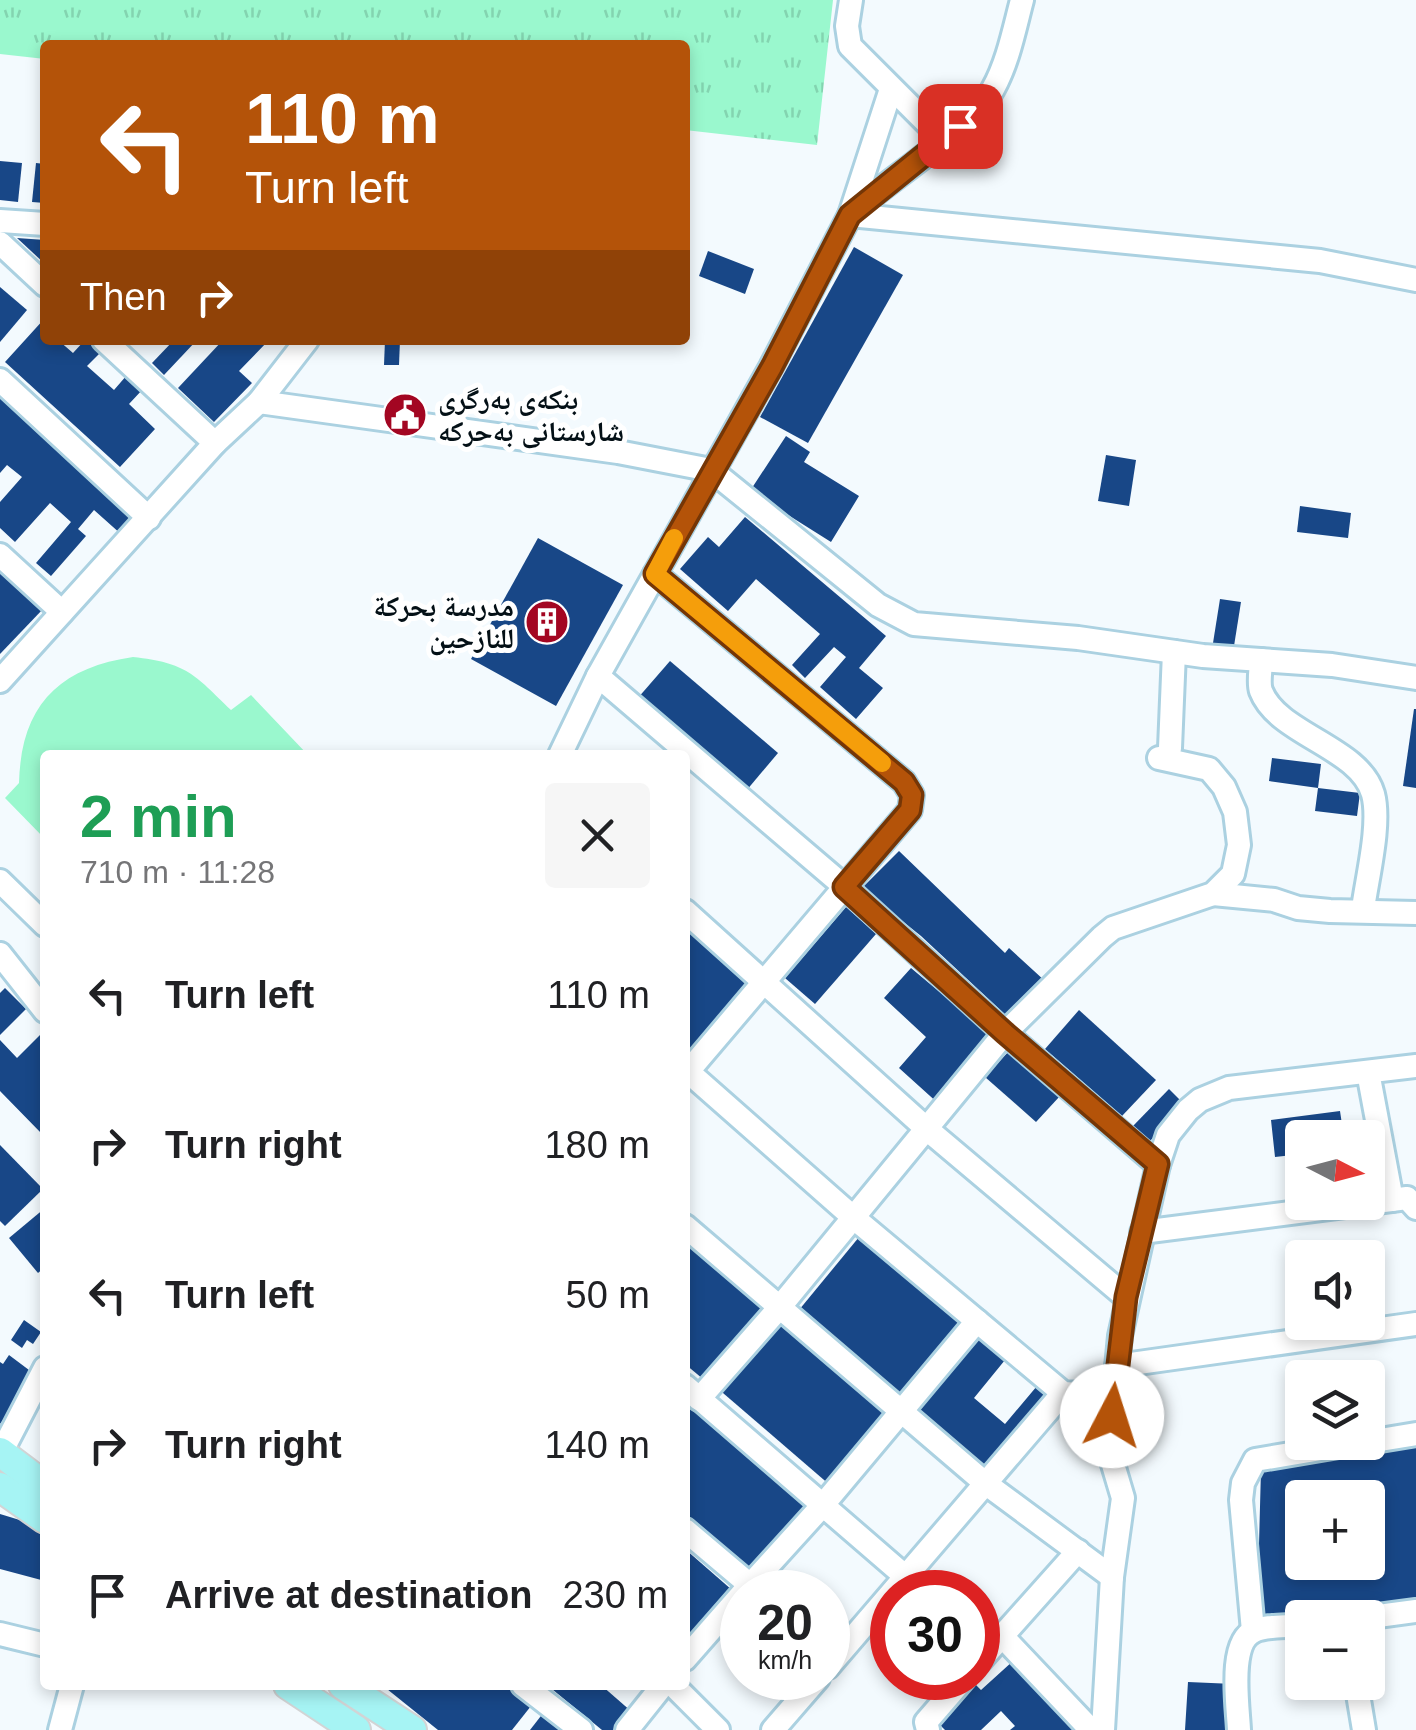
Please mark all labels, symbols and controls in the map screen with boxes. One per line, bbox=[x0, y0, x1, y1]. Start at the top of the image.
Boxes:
icon: left bbox=[80, 80, 210, 210]
text: 110 m bbox=[245, 80, 440, 158]
pin bbox=[918, 84, 1003, 169]
icon: arrive bbox=[933, 99, 988, 154]
text: Turn left bbox=[245, 162, 408, 213]
icon: right bbox=[187, 270, 242, 325]
text: Then bbox=[80, 276, 167, 318]
place label: بنکەی بەرگری شارستانی بەحرکە bbox=[438, 384, 624, 449]
public building icon: بنکەی بەرگری شارستانی بەحرکە bbox=[382, 392, 428, 438]
place label: مدرسة بحركة للنازحين bbox=[374, 591, 514, 656]
building icon: مدرسة بحركة للنازحين bbox=[524, 599, 570, 645]
text: 2 min bbox=[80, 783, 237, 850]
button: close bbox=[545, 783, 650, 888]
text: 710 m · 11:28 bbox=[80, 854, 275, 890]
icon: left bbox=[80, 968, 135, 1023]
text: Turn left bbox=[165, 974, 314, 1016]
text: 110 m bbox=[547, 974, 650, 1016]
icon: right bbox=[80, 1118, 135, 1173]
north arrow bbox=[1285, 1120, 1385, 1220]
map controls bbox=[1285, 1120, 1385, 1700]
text: Turn right bbox=[165, 1124, 342, 1166]
text: 180 m bbox=[544, 1124, 650, 1166]
button: sound bbox=[1285, 1240, 1385, 1340]
icon: left bbox=[80, 1268, 135, 1323]
text: Turn left bbox=[165, 1274, 314, 1316]
text: 50 m bbox=[566, 1274, 650, 1316]
button: layers bbox=[1285, 1360, 1385, 1460]
position arrow bbox=[1060, 1364, 1164, 1468]
icon: right bbox=[80, 1418, 135, 1473]
text: Turn right bbox=[165, 1424, 342, 1466]
text: 140 m bbox=[544, 1424, 650, 1466]
button: + bbox=[1285, 1480, 1385, 1580]
icon: arrive bbox=[80, 1568, 135, 1623]
speed limit sign: 30 bbox=[870, 1570, 1000, 1700]
text: Arrive at destination bbox=[165, 1574, 532, 1616]
text: 230 m bbox=[562, 1574, 668, 1616]
text: 20 bbox=[757, 1595, 813, 1651]
button: − bbox=[1285, 1600, 1385, 1700]
text: km/h bbox=[758, 1646, 812, 1674]

